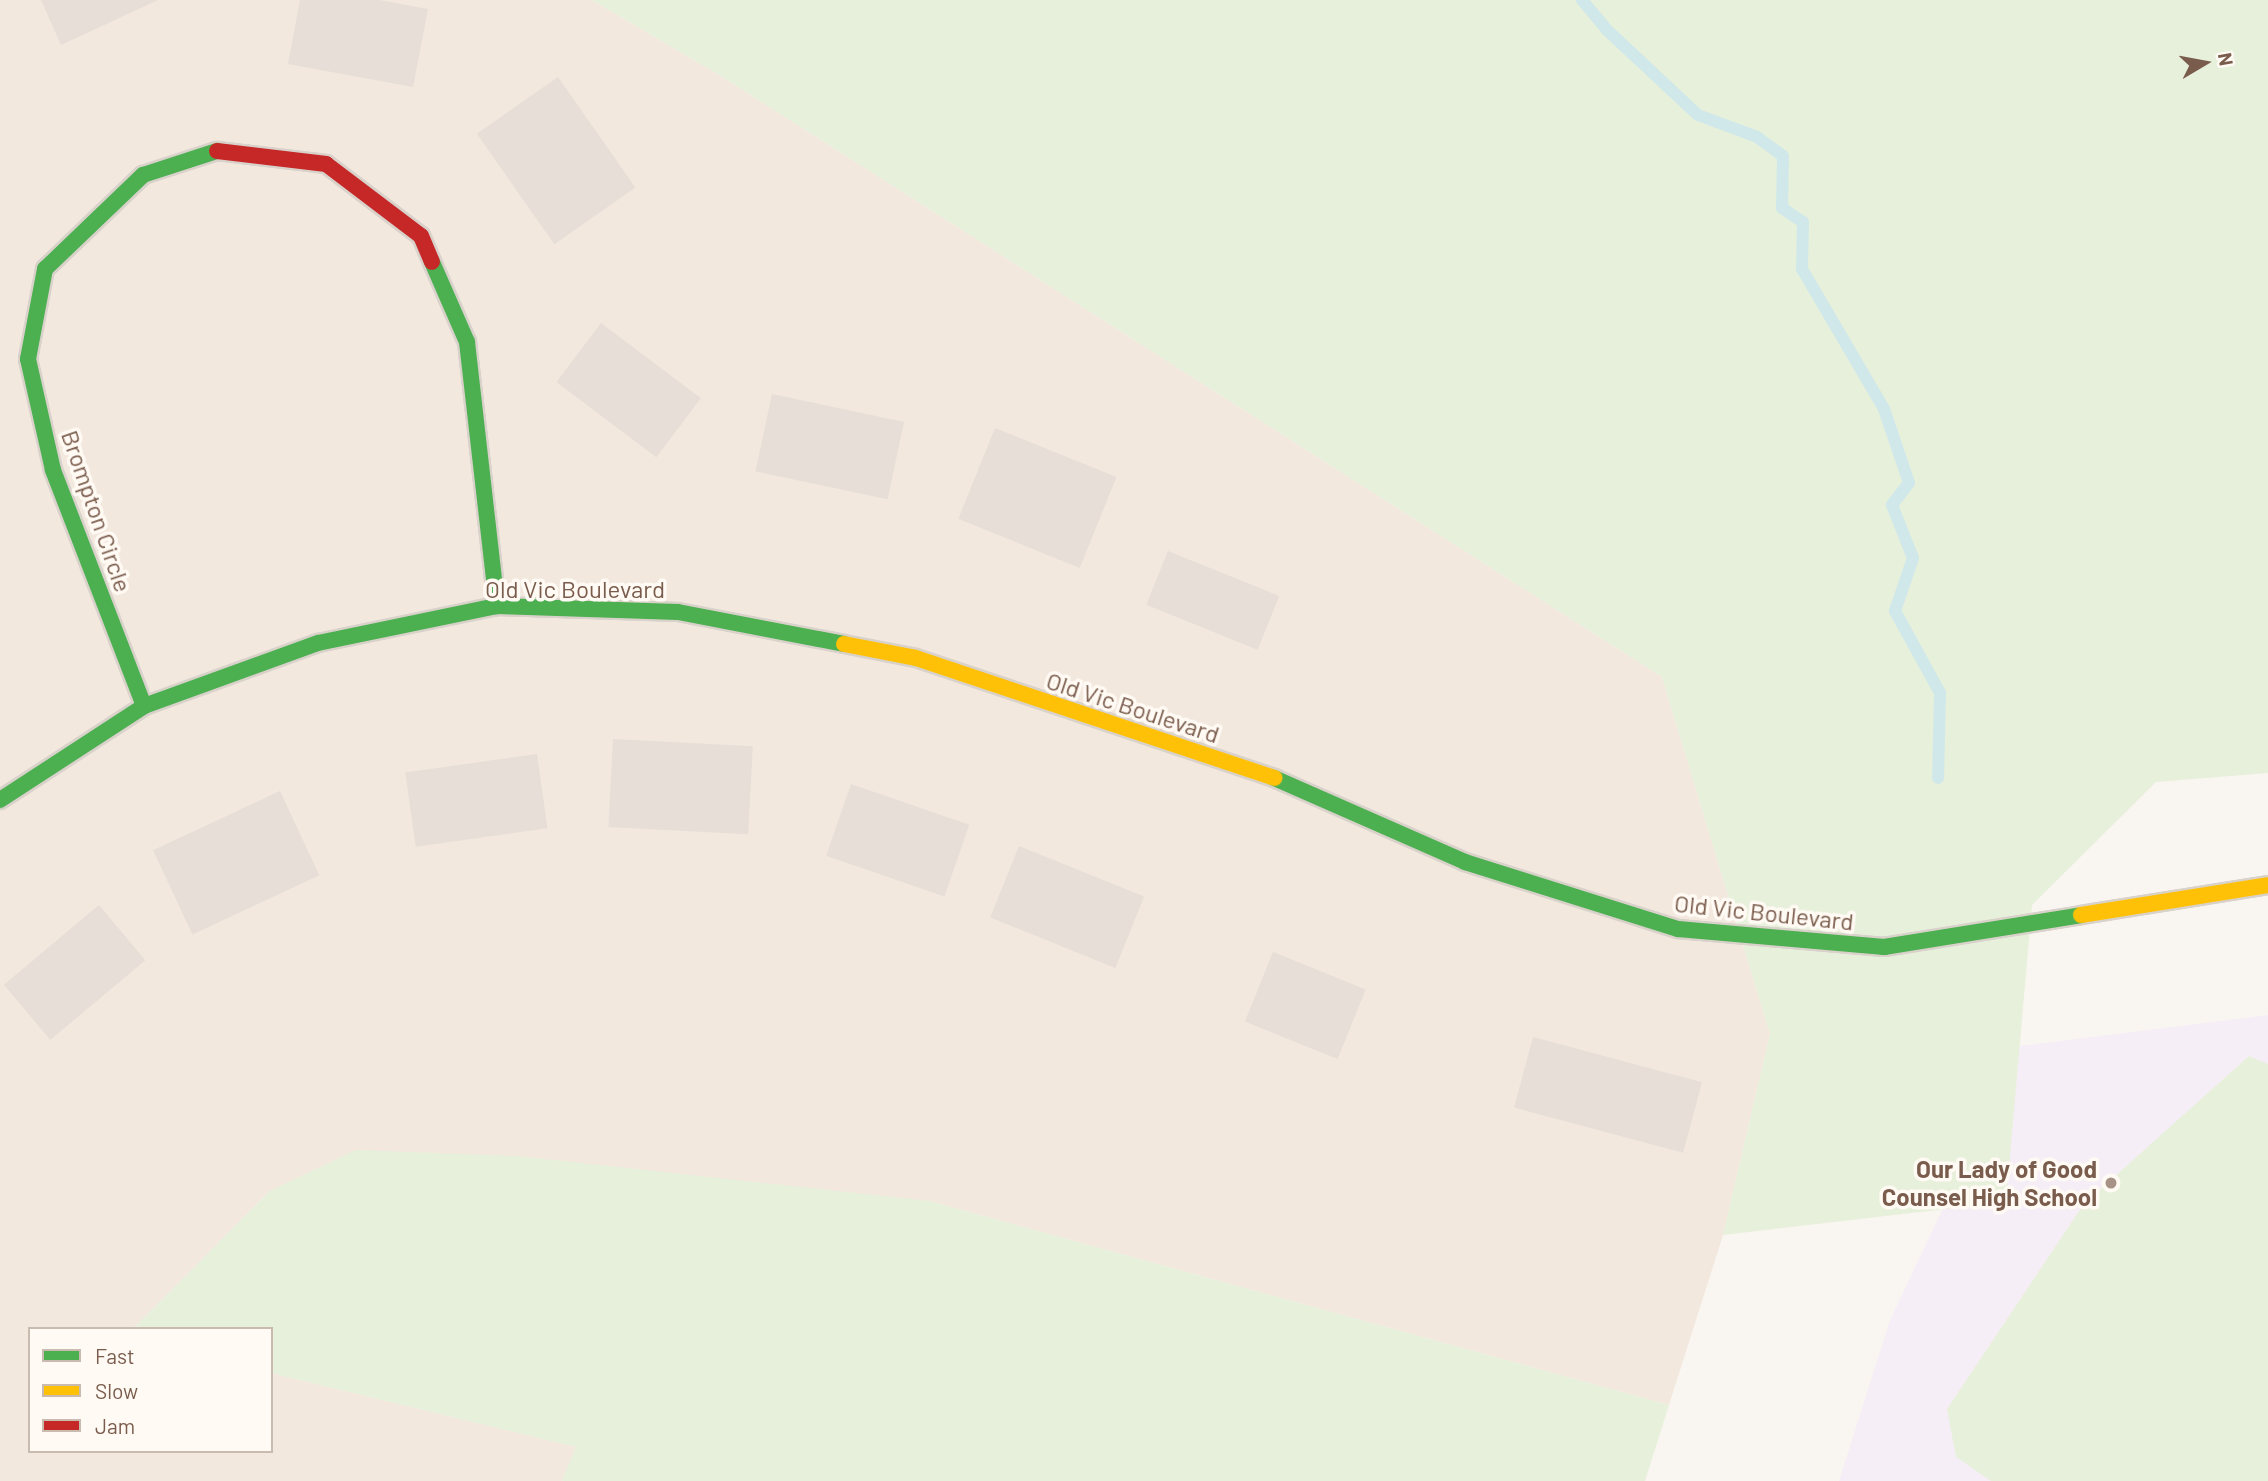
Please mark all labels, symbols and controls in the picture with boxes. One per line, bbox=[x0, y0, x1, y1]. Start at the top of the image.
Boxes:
north arrow bbox=[2170, 28, 2240, 98]
text: N bbox=[2214, 51, 2239, 67]
street label: Brompton Circle bbox=[56, 426, 138, 596]
street label: Old Vic Boulevard bbox=[485, 575, 665, 603]
street label: Old Vic Boulevard bbox=[1043, 665, 1223, 749]
street label: Old Vic Boulevard bbox=[1673, 888, 1855, 936]
place label: Our Lady of Good Counsel High School bbox=[1882, 1155, 2097, 1211]
marker: Our Lady of Good Counsel High School bbox=[2103, 1175, 2119, 1191]
legend bbox=[28, 1327, 273, 1453]
text: Fast bbox=[95, 1343, 135, 1368]
text: Slow bbox=[95, 1378, 138, 1403]
text: Jam bbox=[95, 1413, 135, 1438]

